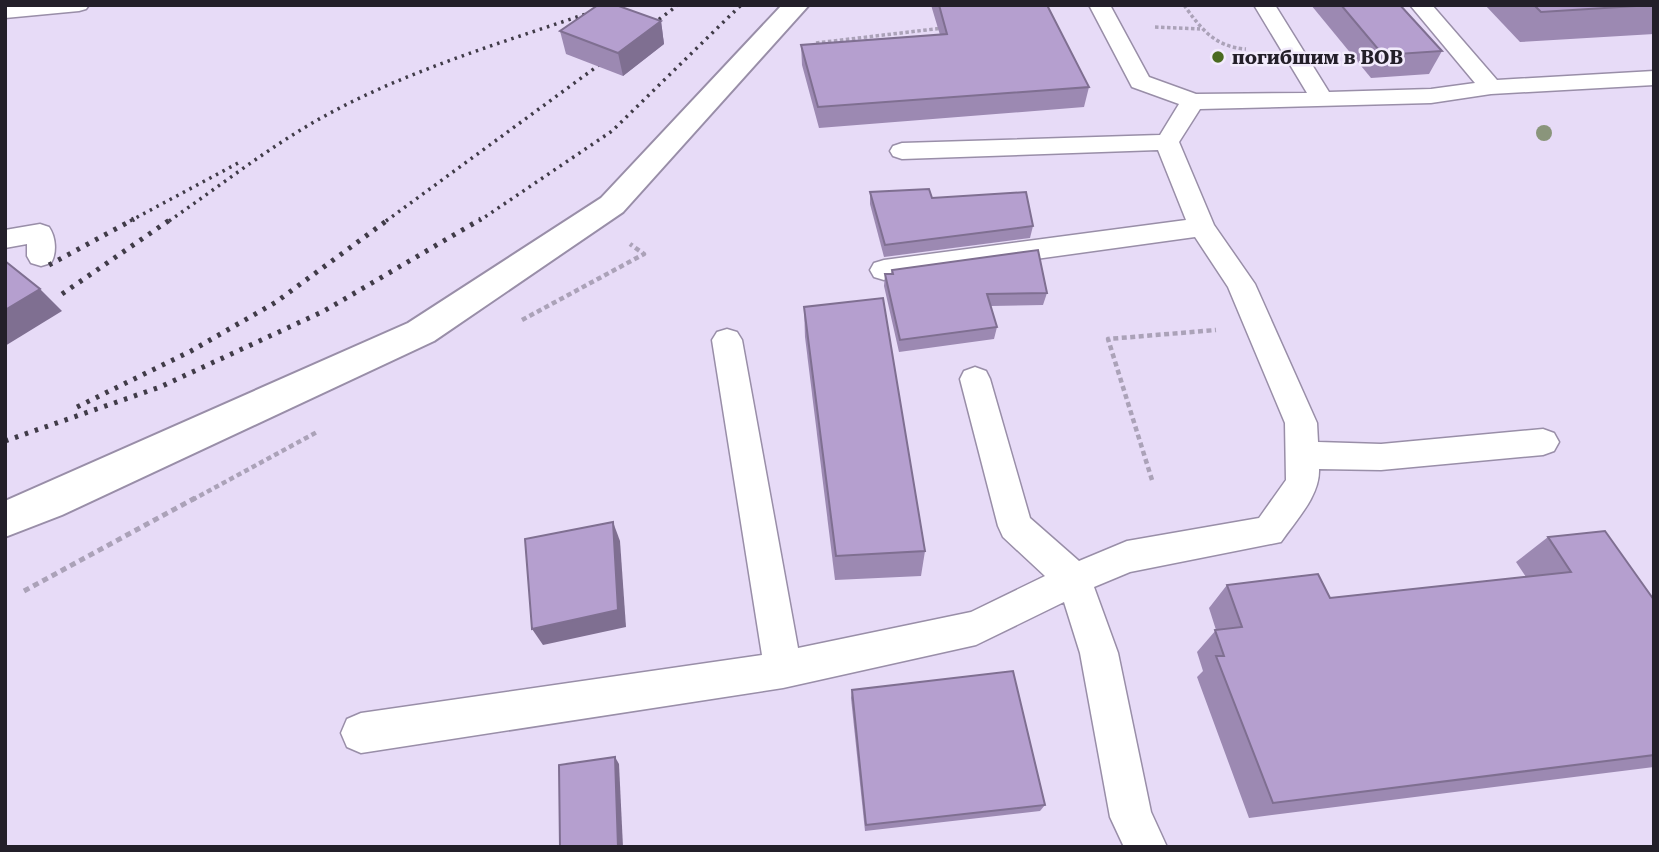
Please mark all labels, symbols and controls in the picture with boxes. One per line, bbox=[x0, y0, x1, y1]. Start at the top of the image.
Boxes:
place label: погибшим в ВОВ bbox=[1232, 46, 1403, 69]
marker: погибшим в ВОВ bbox=[1210, 49, 1226, 65]

